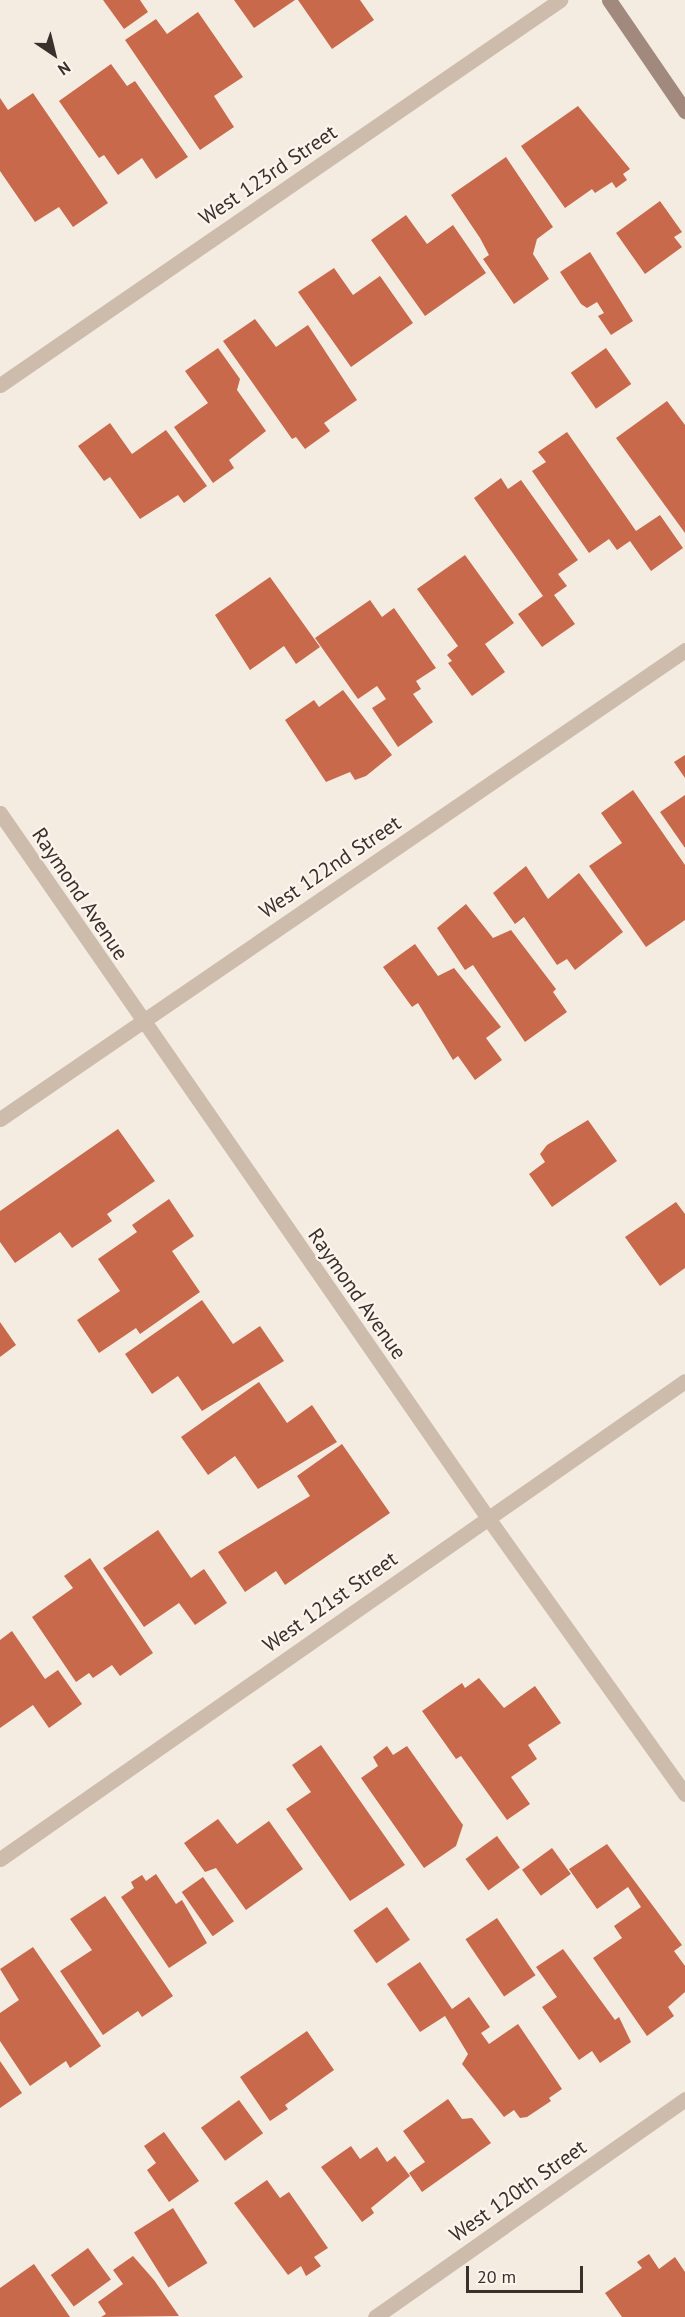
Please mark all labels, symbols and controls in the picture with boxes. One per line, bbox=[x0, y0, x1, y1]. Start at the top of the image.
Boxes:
north arrow bbox=[24, 24, 84, 84]
text: N bbox=[54, 58, 74, 80]
street label: West 123rd Street bbox=[194, 120, 342, 230]
street label: West 122nd Street bbox=[255, 810, 405, 924]
street label: Raymond Avenue bbox=[26, 823, 134, 965]
street label: Raymond Avenue bbox=[302, 1223, 412, 1365]
street label: West 121st Street bbox=[258, 1546, 402, 1658]
street label: West 120th Street bbox=[445, 2135, 591, 2247]
scale bar bbox=[469, 2254, 586, 2292]
text: 20 m bbox=[477, 2265, 516, 2288]

